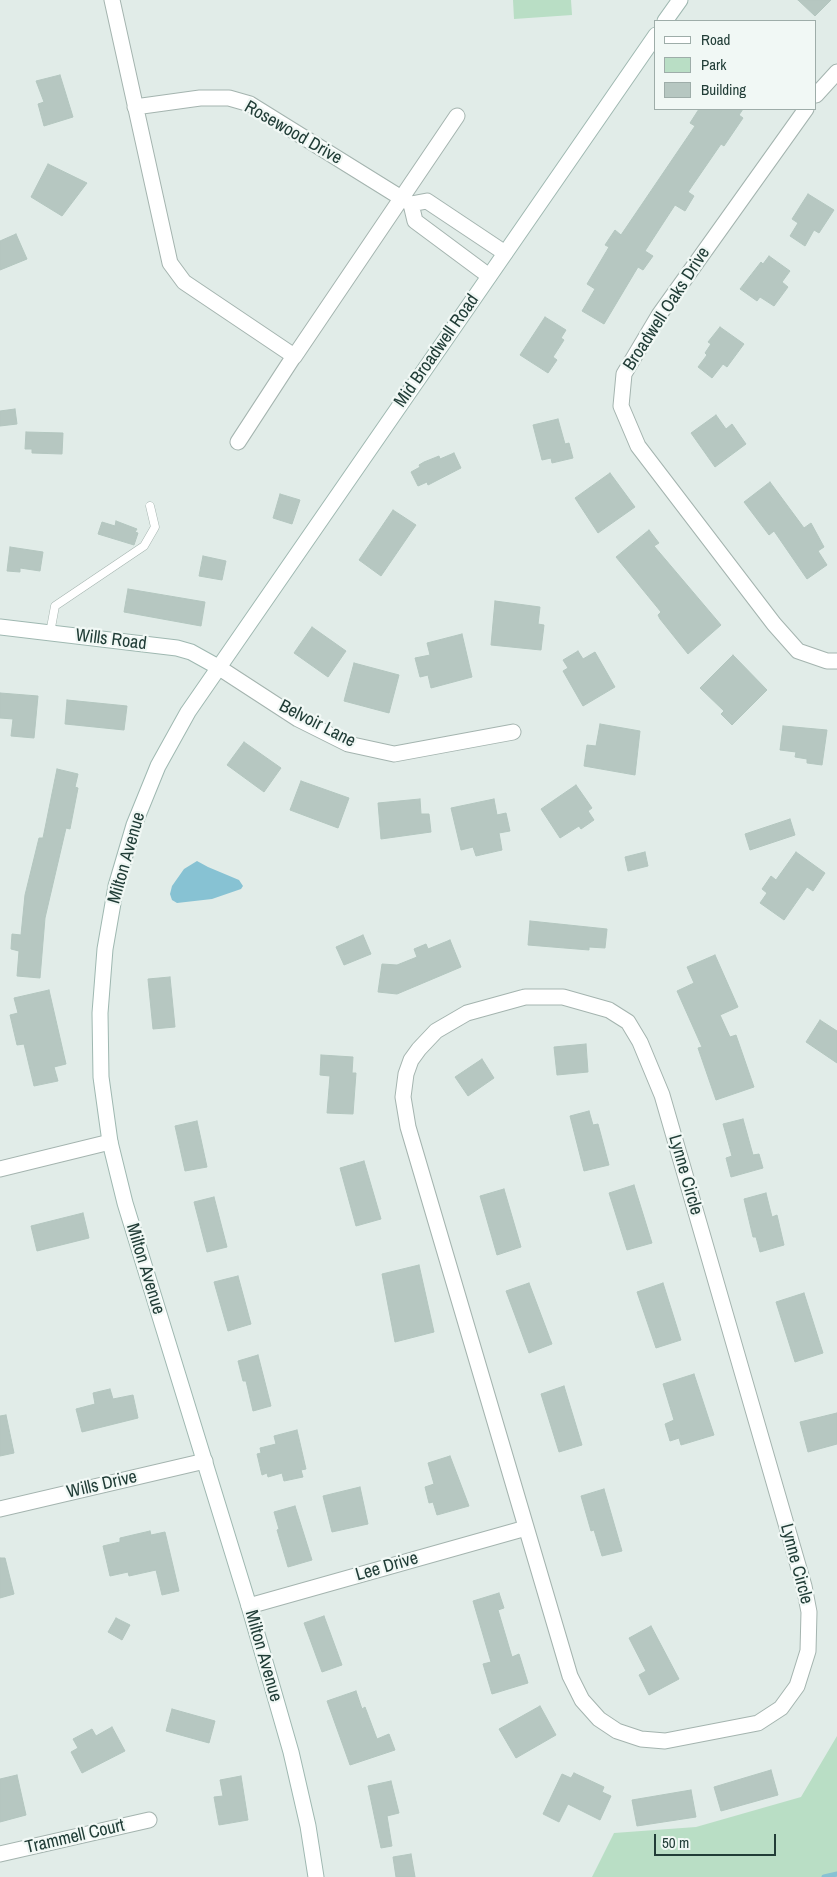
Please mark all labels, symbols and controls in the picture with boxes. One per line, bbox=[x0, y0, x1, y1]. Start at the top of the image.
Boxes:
legend bbox=[654, 20, 817, 110]
text: Road bbox=[701, 29, 730, 50]
text: Park bbox=[701, 54, 726, 75]
text: Building bbox=[701, 79, 746, 100]
street label: Rosewood Drive bbox=[240, 96, 346, 170]
street label: Broadwell Oaks Drive bbox=[619, 243, 715, 375]
street label: Mid Broadwell Road bbox=[390, 290, 484, 412]
street label: Wills Road bbox=[74, 625, 148, 655]
street label: Belvoir Lane bbox=[275, 696, 359, 752]
street label: Milton Avenue bbox=[104, 810, 150, 906]
street label: Lynne Circle bbox=[663, 1132, 707, 1218]
street label: Milton Avenue bbox=[121, 1221, 169, 1317]
street label: Wills Drive bbox=[65, 1466, 139, 1504]
street label: Lynne Circle bbox=[775, 1521, 817, 1607]
street label: Lee Drive bbox=[353, 1548, 421, 1586]
street label: Milton Avenue bbox=[240, 1608, 286, 1704]
street label: Trammell Court bbox=[23, 1815, 127, 1859]
scale bar bbox=[657, 1824, 780, 1856]
text: 50 m bbox=[662, 1832, 689, 1853]

